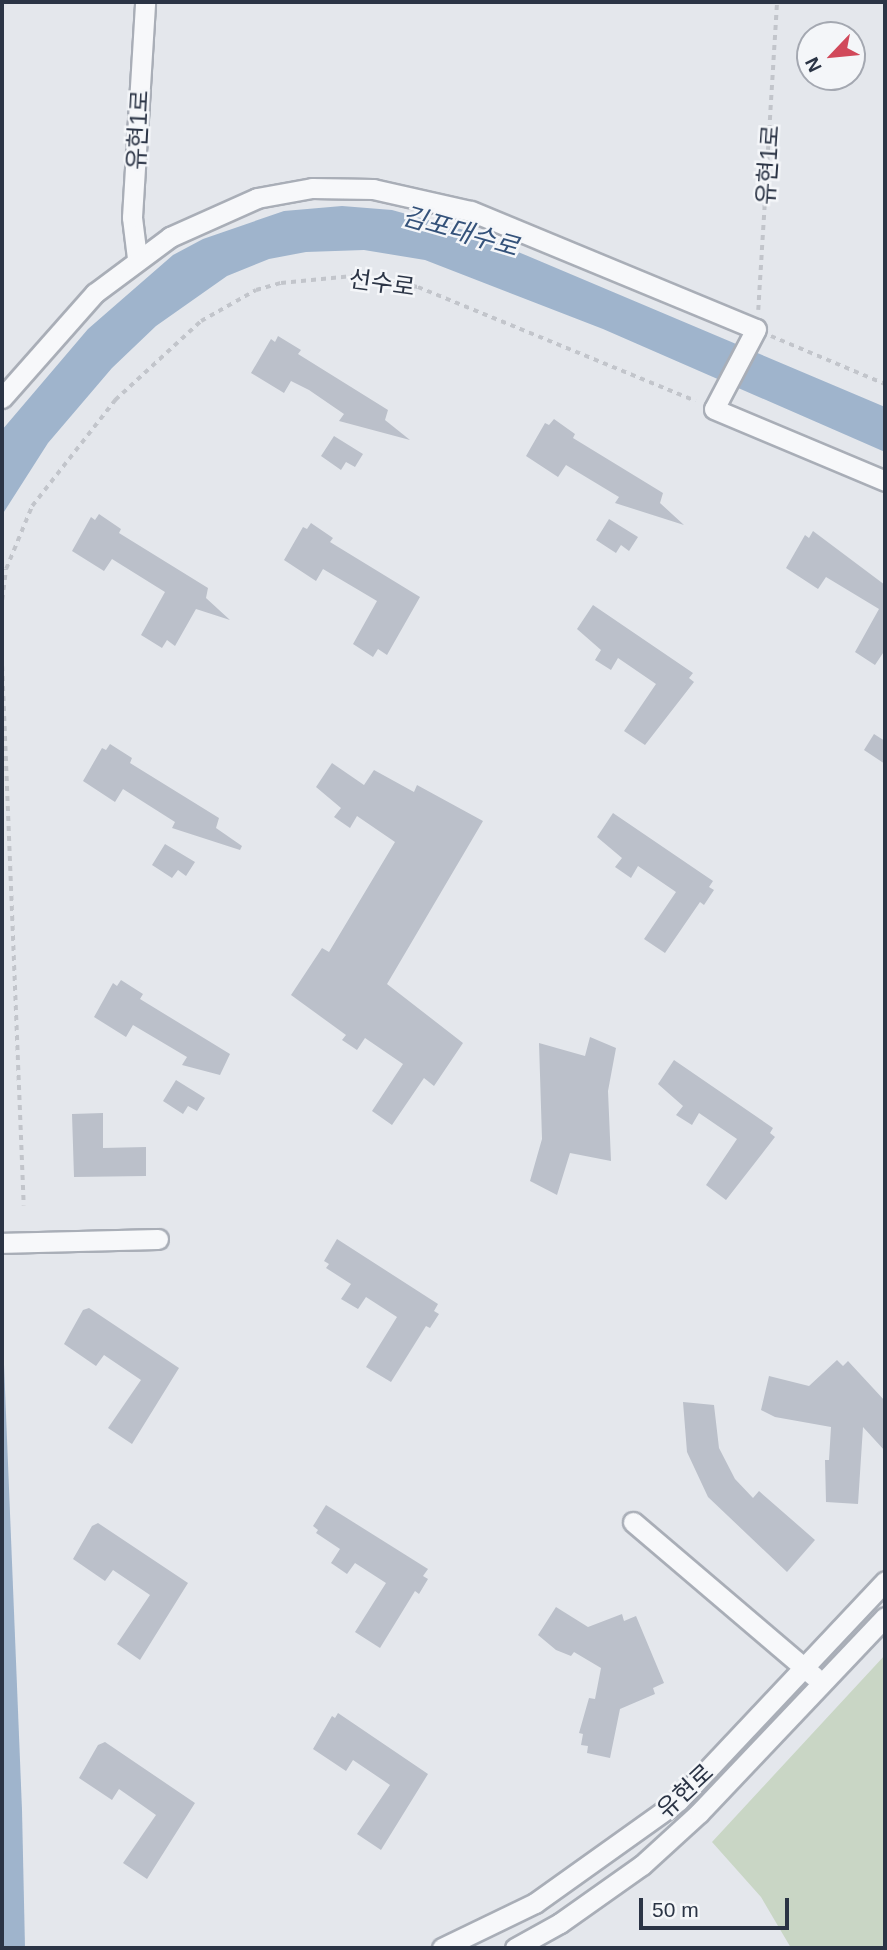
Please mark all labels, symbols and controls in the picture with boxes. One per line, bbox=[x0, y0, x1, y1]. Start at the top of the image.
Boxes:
north arrow bbox=[796, 21, 866, 91]
text: N bbox=[801, 54, 826, 75]
street label: 유현1로 bbox=[122, 90, 154, 170]
street label: 유현1로 bbox=[751, 124, 785, 206]
water label: 김포대수로 bbox=[398, 201, 522, 263]
street label: 선수로 bbox=[347, 264, 417, 302]
street label: 유현로 bbox=[651, 1758, 719, 1824]
scale bar bbox=[642, 1884, 792, 1928]
text: 50 m bbox=[652, 1898, 699, 1921]

